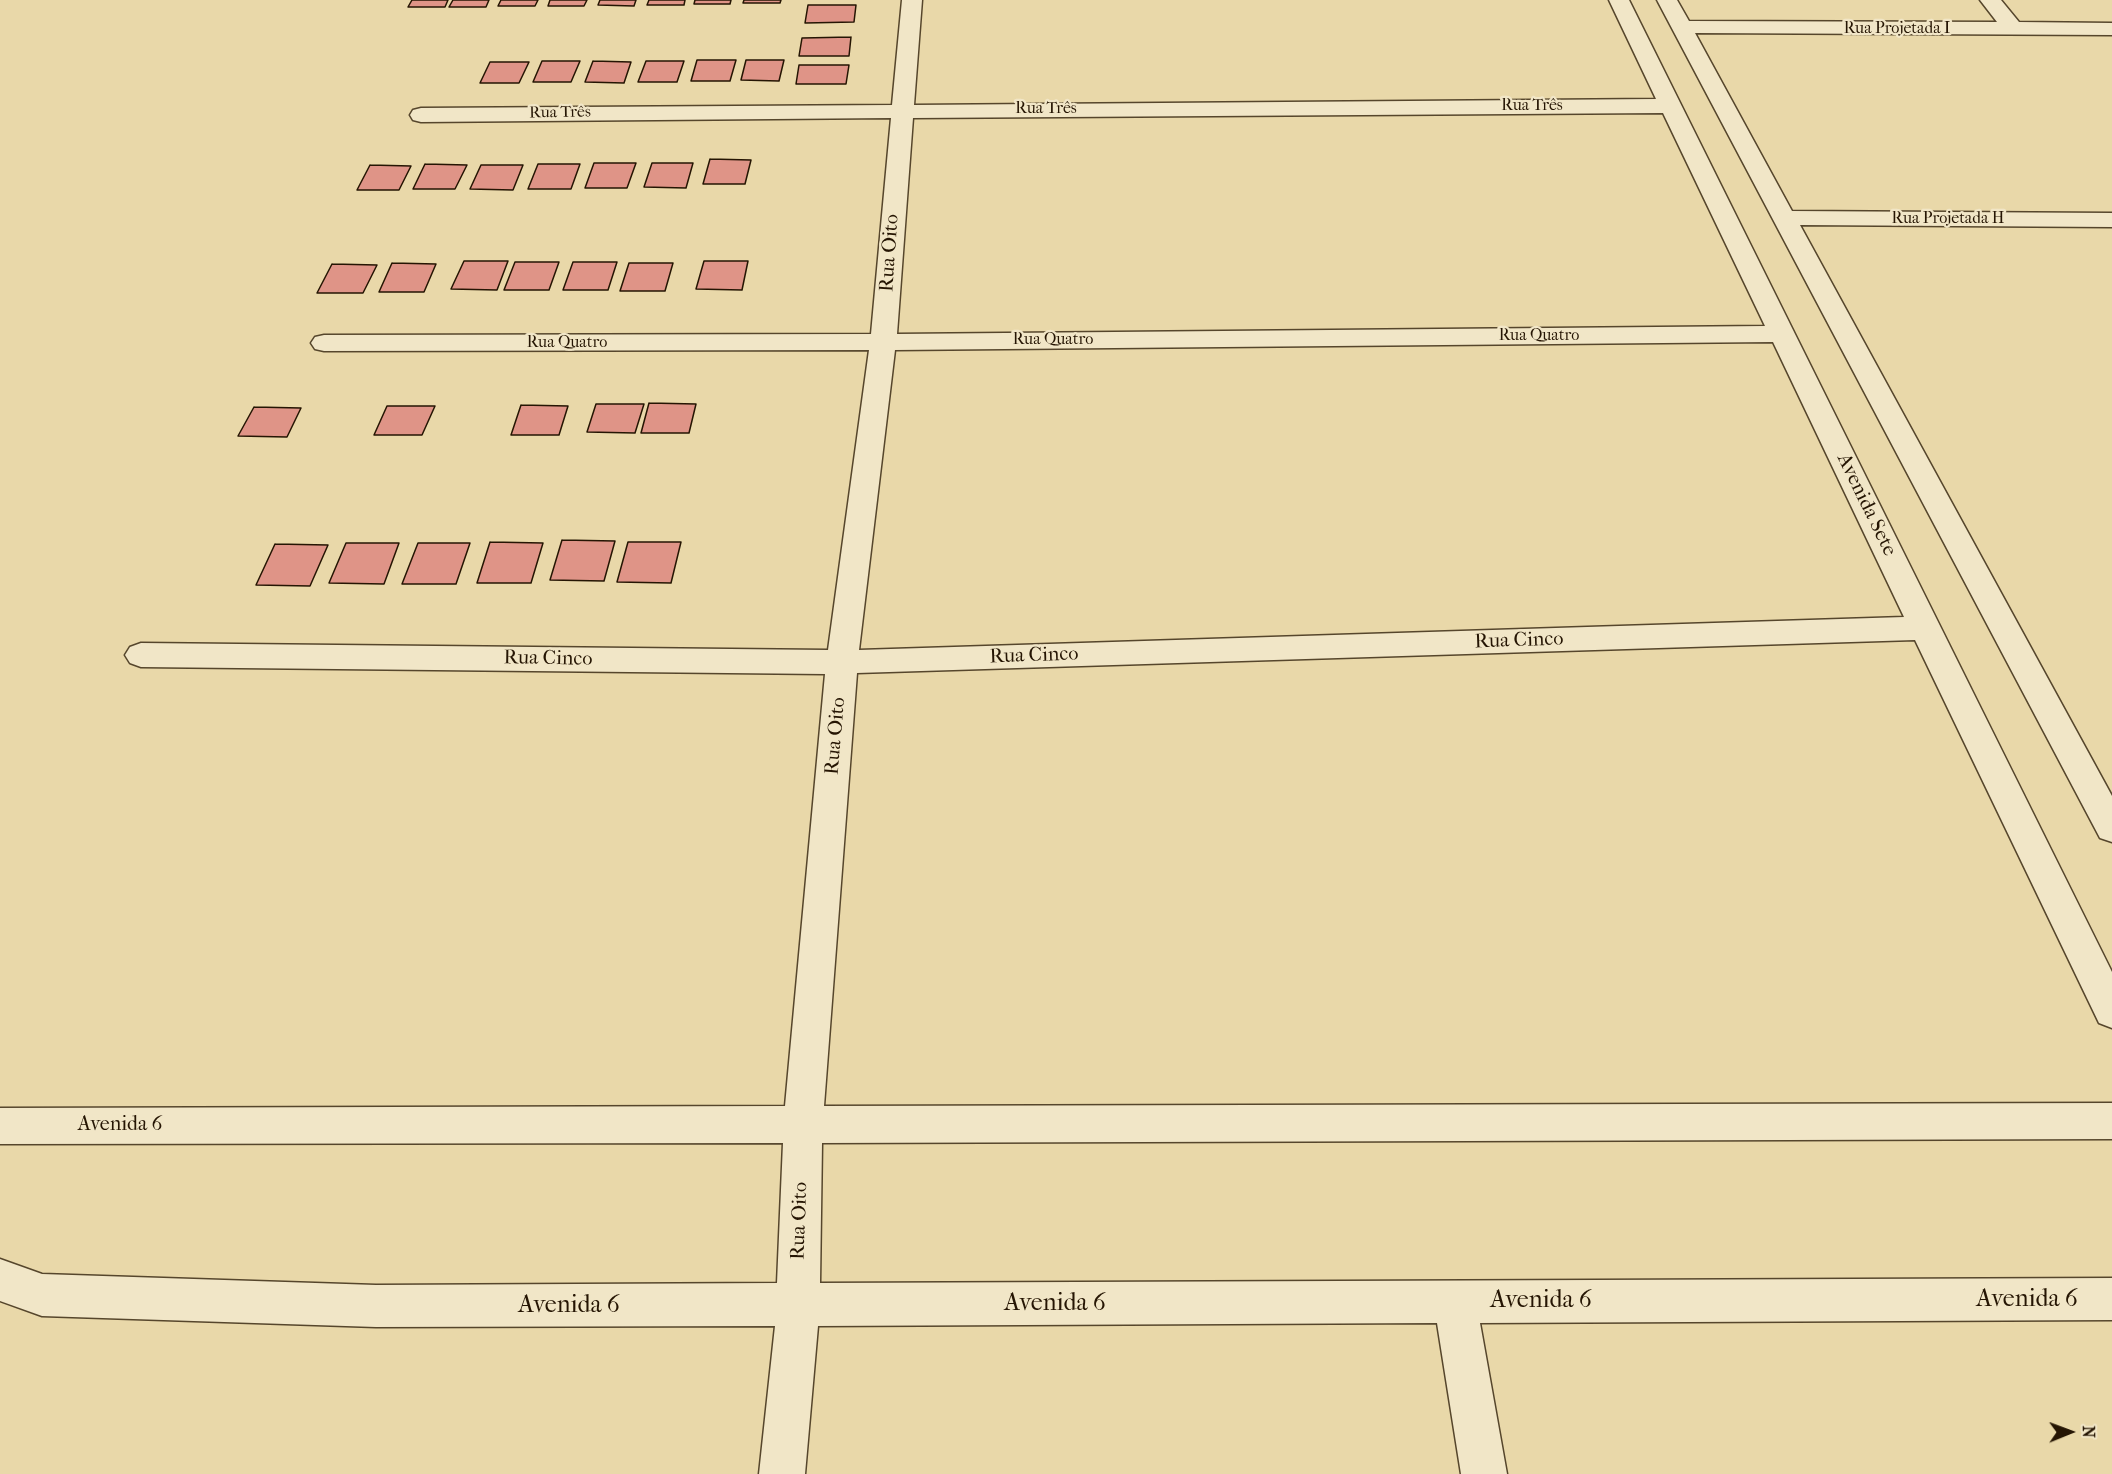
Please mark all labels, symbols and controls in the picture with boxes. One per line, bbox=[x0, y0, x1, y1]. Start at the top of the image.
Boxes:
street label: Rua Projetada I bbox=[1844, 19, 1950, 39]
street label: Rua Três bbox=[1501, 96, 1563, 116]
street label: Rua Três bbox=[1015, 99, 1077, 119]
street label: Rua Três bbox=[529, 103, 591, 123]
street label: Rua Projetada H bbox=[1892, 209, 2004, 229]
street label: Rua Oito bbox=[875, 213, 905, 293]
street label: Rua Quatro bbox=[1499, 326, 1579, 346]
street label: Rua Quatro bbox=[1013, 330, 1093, 350]
street label: Rua Quatro bbox=[527, 333, 607, 353]
street label: Avenida Sete bbox=[1831, 450, 1901, 560]
street label: Rua Cinco bbox=[1474, 627, 1564, 655]
street label: Rua Cinco bbox=[989, 642, 1079, 670]
street label: Rua Cinco bbox=[503, 646, 593, 672]
street label: Rua Oito bbox=[821, 696, 851, 776]
street label: Avenida 6 bbox=[78, 1113, 162, 1137]
street label: Rua Oito bbox=[787, 1182, 813, 1260]
street label: Avenida 6 bbox=[1976, 1286, 2078, 1314]
street label: Avenida 6 bbox=[1490, 1287, 1592, 1315]
street label: Avenida 6 bbox=[1004, 1290, 1106, 1318]
street label: Avenida 6 bbox=[518, 1292, 620, 1320]
north arrow bbox=[2040, 1402, 2100, 1462]
text: N bbox=[2079, 1425, 2098, 1438]

